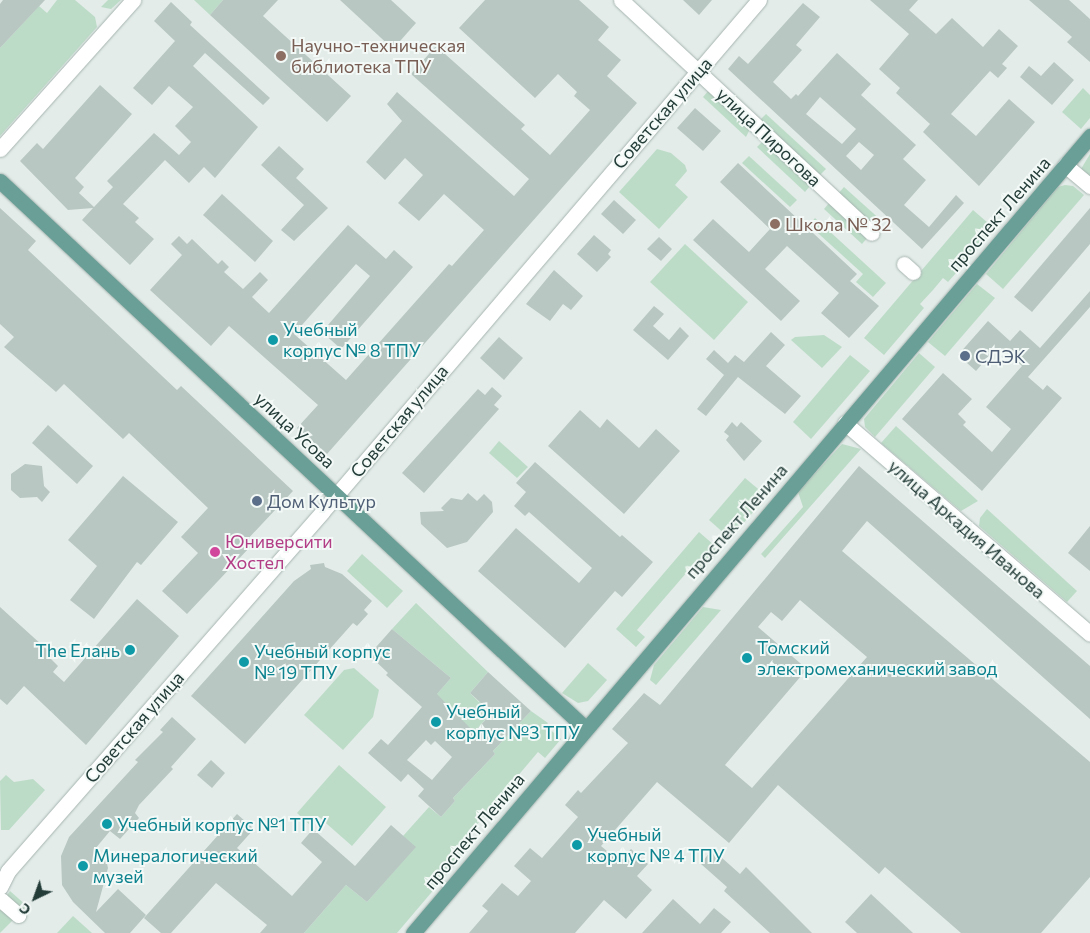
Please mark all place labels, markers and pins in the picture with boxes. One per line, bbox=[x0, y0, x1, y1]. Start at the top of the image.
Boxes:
place label: Научно-техническая библиотека ТПУ bbox=[291, 35, 465, 78]
marker: Научно-техническая библиотека ТПУ bbox=[275, 50, 287, 62]
place label: Школа № 32 bbox=[785, 213, 892, 235]
marker: Школа № 32 bbox=[769, 218, 781, 230]
place label: Учебный корпус № 8 ТПУ bbox=[283, 319, 421, 362]
marker: Учебный корпус № 8 ТПУ bbox=[267, 334, 279, 346]
place label: СДЭК bbox=[975, 345, 1026, 367]
marker: СДЭК bbox=[959, 350, 971, 362]
place label: Дом Культур bbox=[267, 490, 376, 512]
marker: Дом Культур bbox=[251, 495, 263, 507]
place label: Юниверсити Хостел bbox=[225, 531, 333, 574]
marker: Юниверсити Хостел bbox=[209, 546, 221, 558]
place label: Томский электромеханический завод bbox=[757, 637, 997, 680]
place label: The Елань bbox=[35, 639, 120, 661]
place label: Учебный корпус № 19 ТПУ bbox=[254, 641, 391, 684]
marker: The Елань bbox=[124, 644, 136, 656]
marker: Томский электромеханический завод bbox=[741, 652, 753, 664]
marker: Учебный корпус № 19 ТПУ bbox=[238, 656, 250, 668]
place label: Учебный корпус №3 ТПУ bbox=[446, 701, 580, 744]
marker: Учебный корпус №3 ТПУ bbox=[430, 716, 442, 728]
place label: Учебный корпус №1 ТПУ bbox=[117, 813, 327, 835]
marker: Учебный корпус №1 ТПУ bbox=[101, 818, 113, 830]
place label: Учебный корпус № 4 ТПУ bbox=[587, 824, 725, 866]
marker: Учебный корпус № 4 ТПУ bbox=[571, 839, 583, 851]
place label: Минералогический музей bbox=[93, 845, 258, 888]
marker: Минералогический музей bbox=[77, 860, 89, 872]

